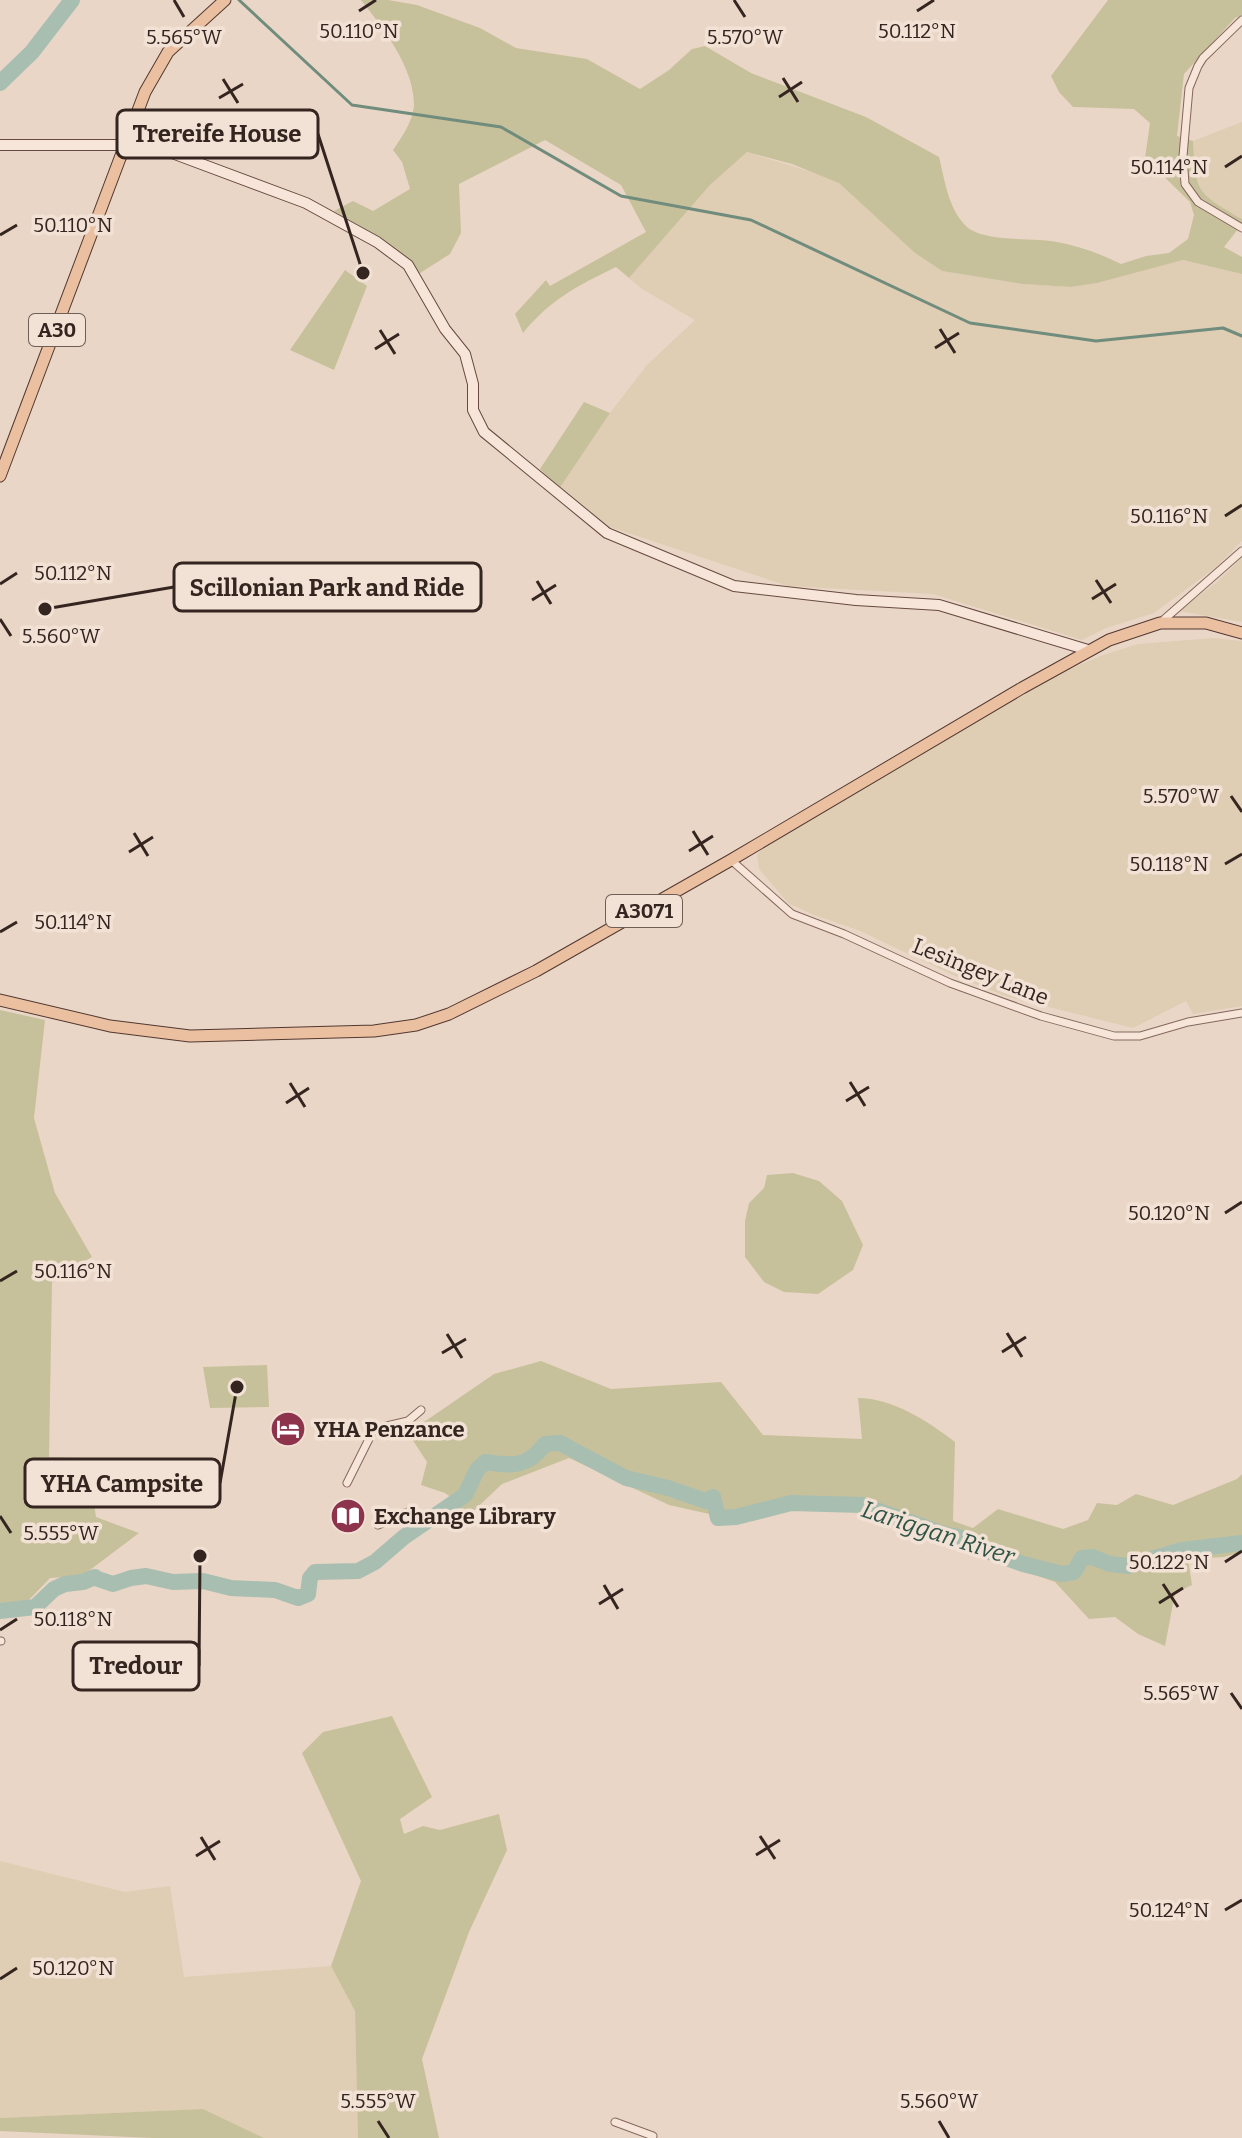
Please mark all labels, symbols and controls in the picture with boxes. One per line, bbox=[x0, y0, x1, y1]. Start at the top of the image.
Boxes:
text: 50.110°N bbox=[319, 19, 399, 43]
text: 50.112°N bbox=[878, 19, 956, 43]
text: 5.565°W bbox=[146, 25, 223, 49]
text: 5.570°W bbox=[707, 25, 784, 49]
callout: Trereife House bbox=[117, 110, 318, 158]
text: Trereife House bbox=[132, 120, 302, 148]
text: 50.114°N bbox=[1130, 155, 1208, 179]
text: 50.110°N bbox=[33, 213, 113, 237]
road number: A30 bbox=[29, 314, 85, 346]
text: 50.116°N bbox=[1130, 504, 1208, 528]
text: 50.112°N bbox=[34, 561, 112, 585]
callout: Scillonian Park and Ride bbox=[174, 563, 481, 611]
text: Scillonian Park and Ride bbox=[190, 574, 464, 602]
text: 5.560°W bbox=[22, 624, 101, 648]
text: 5.570°W bbox=[1143, 784, 1220, 808]
text: 50.118°N bbox=[1130, 852, 1209, 876]
road number: A3071 bbox=[606, 895, 682, 927]
text: 50.114°N bbox=[34, 910, 112, 934]
street label: Lesingey Lane bbox=[909, 932, 1053, 1011]
text: 50.120°N bbox=[1128, 1201, 1210, 1225]
text: 50.116°N bbox=[34, 1259, 112, 1283]
hotel icon: YHA Penzance bbox=[269, 1410, 307, 1448]
place label: YHA Penzance bbox=[314, 1416, 465, 1443]
callout: YHA Campsite bbox=[25, 1459, 220, 1507]
text: YHA Campsite bbox=[41, 1470, 203, 1498]
water label: Lariggan River bbox=[858, 1495, 1019, 1571]
library icon: Exchange Library bbox=[329, 1497, 367, 1535]
place label: Exchange Library bbox=[374, 1503, 556, 1530]
text: 5.555°W bbox=[23, 1521, 99, 1545]
text: 50.122°N bbox=[1129, 1550, 1209, 1574]
text: 50.118°N bbox=[34, 1607, 113, 1631]
callout: Tredour bbox=[73, 1642, 199, 1690]
text: Tredour bbox=[89, 1652, 183, 1680]
text: 5.565°W bbox=[1143, 1681, 1220, 1705]
text: 50.124°N bbox=[1129, 1898, 1209, 1922]
text: 50.120°N bbox=[32, 1956, 114, 1980]
text: 5.555°W bbox=[340, 2089, 416, 2113]
text: 5.560°W bbox=[900, 2089, 979, 2113]

